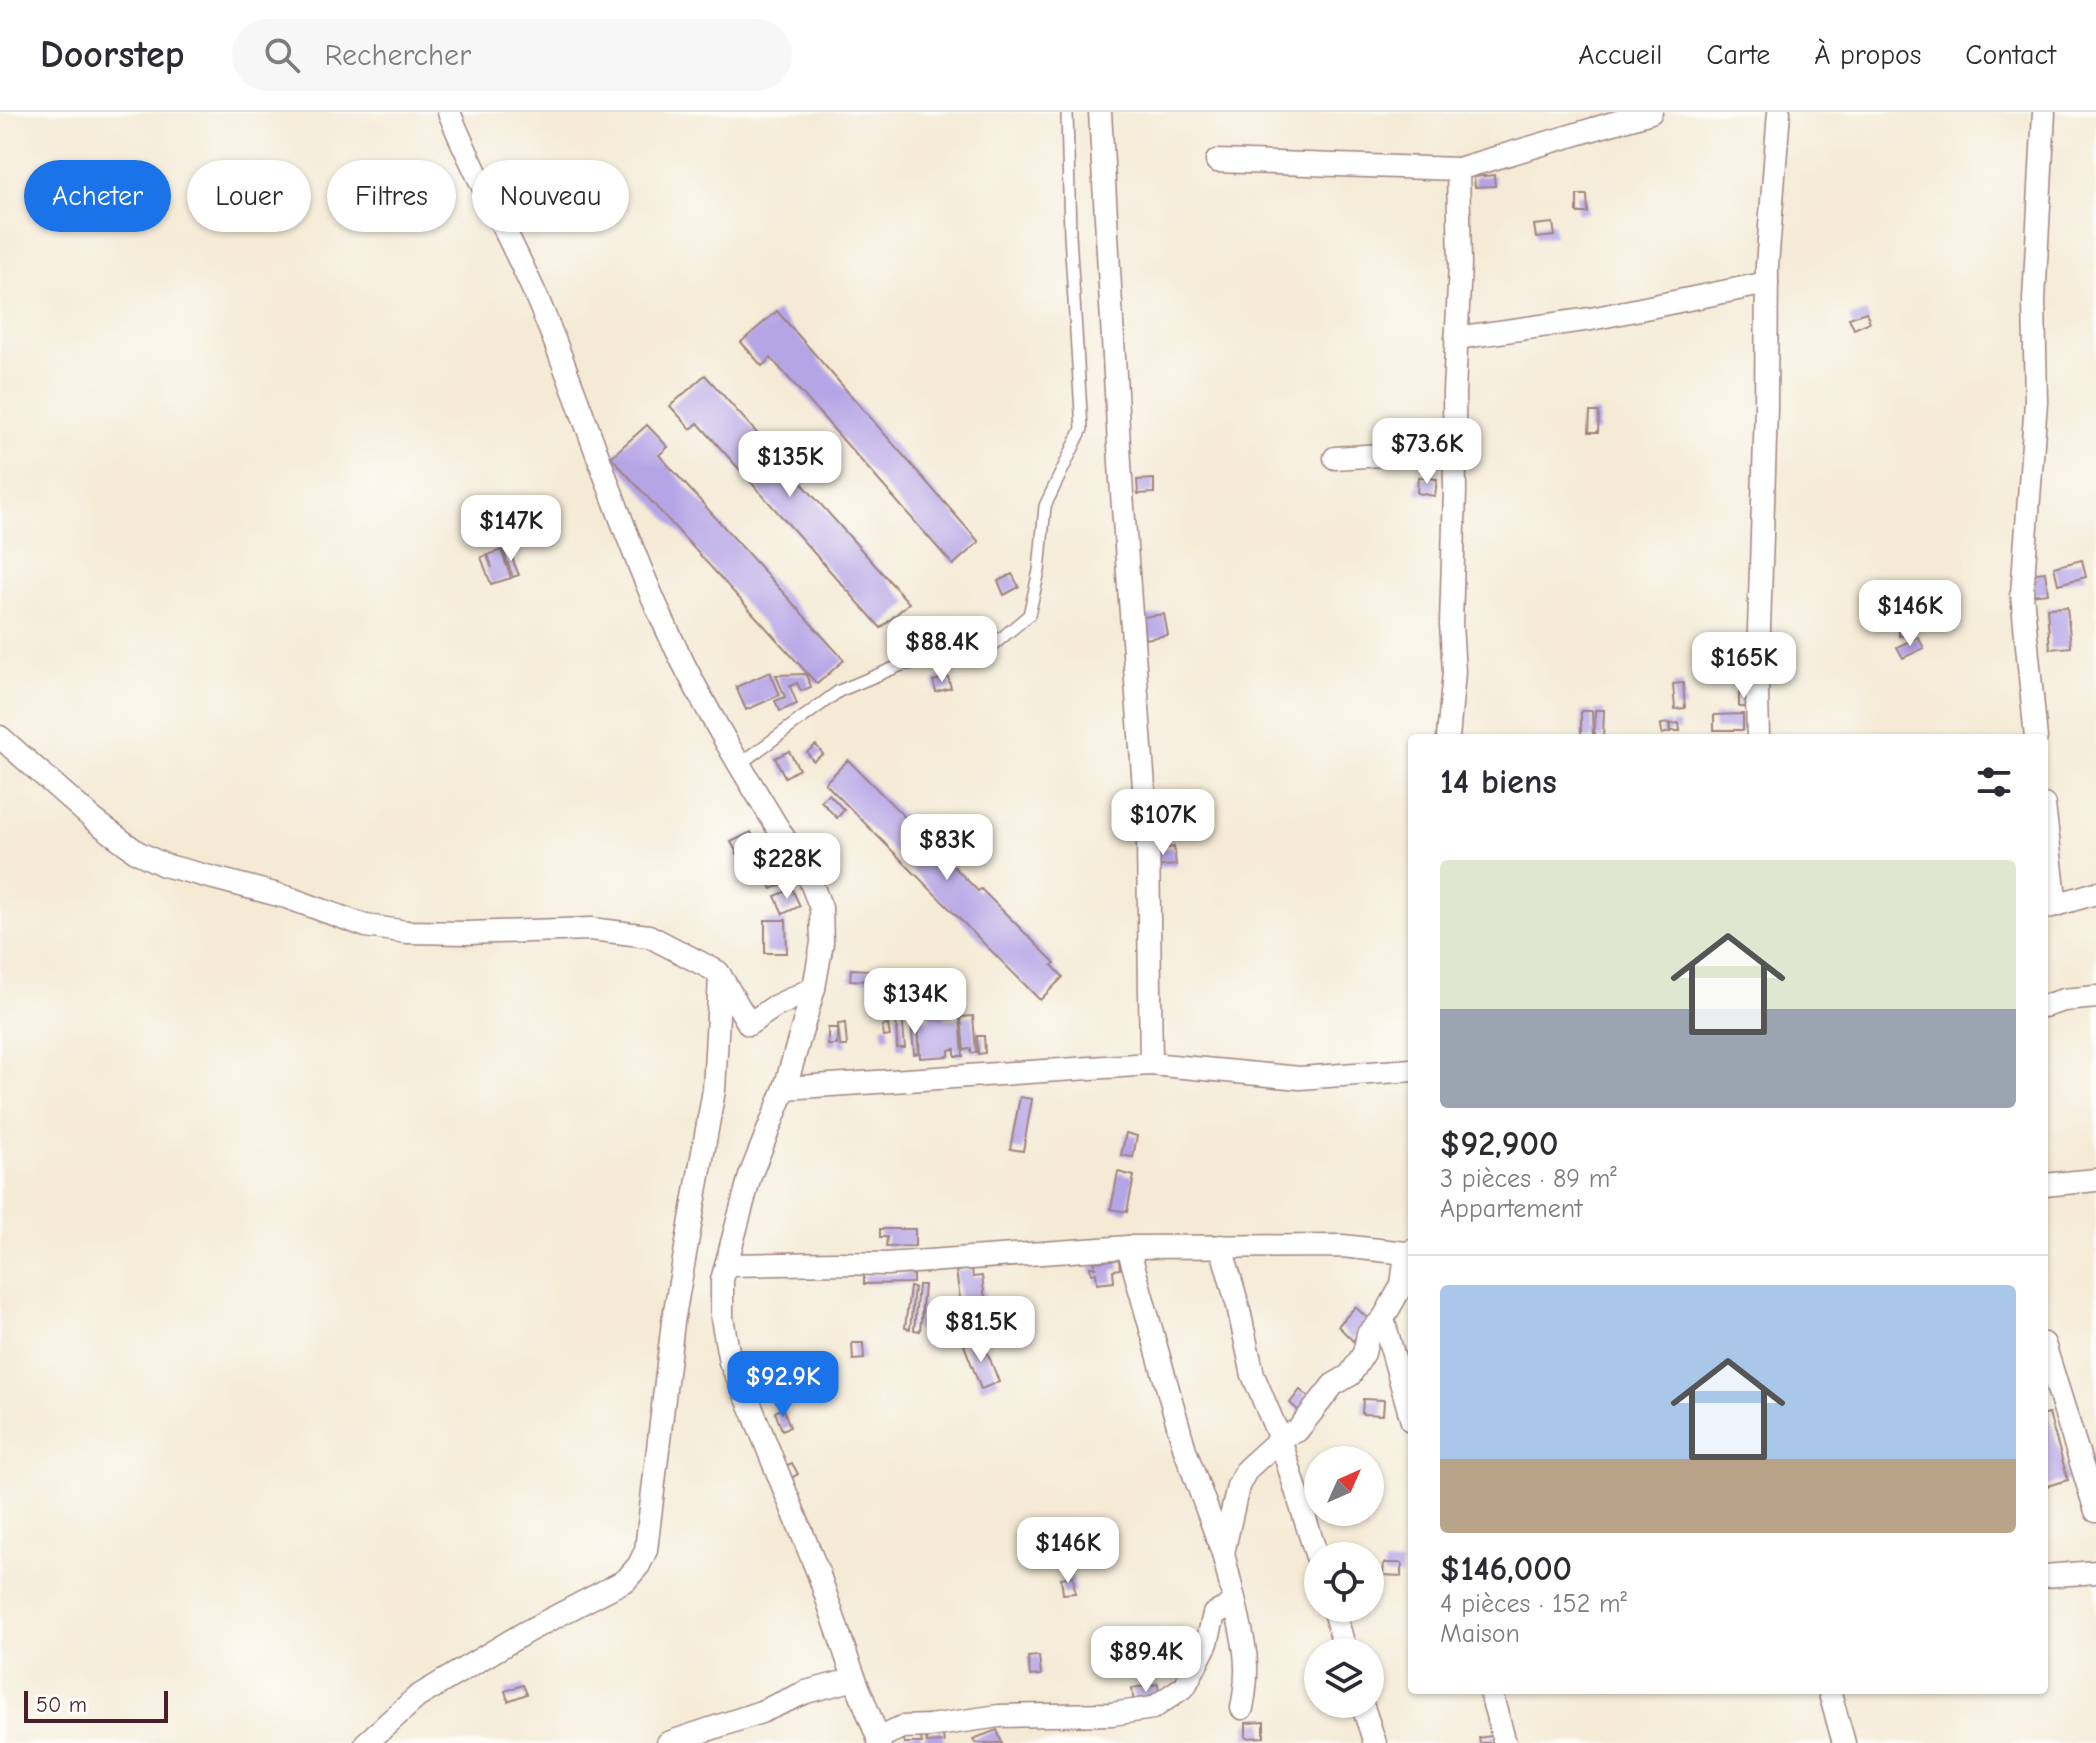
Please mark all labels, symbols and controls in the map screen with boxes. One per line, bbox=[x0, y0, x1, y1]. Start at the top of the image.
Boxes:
search box bbox=[232, 19, 792, 91]
text: Doorstep bbox=[40, 33, 184, 77]
icon: search bbox=[260, 33, 304, 77]
text: Rechercher bbox=[324, 38, 471, 73]
text: Accueil bbox=[1578, 39, 1662, 71]
text: Carte bbox=[1706, 39, 1770, 71]
text: À propos bbox=[1814, 39, 1921, 71]
text: Contact bbox=[1965, 39, 2056, 71]
chip: Acheter bbox=[24, 160, 171, 232]
chip: Louer bbox=[187, 160, 311, 232]
chip: Filtres bbox=[327, 160, 456, 232]
chip: Nouveau bbox=[472, 160, 629, 232]
pin: $73.6K bbox=[1362, 418, 1492, 486]
text: $73.6K bbox=[1390, 429, 1464, 459]
pin: $135K bbox=[734, 431, 846, 499]
text: $135K bbox=[756, 442, 824, 472]
pin: $147K bbox=[455, 495, 567, 563]
text: $147K bbox=[479, 506, 543, 536]
pin: $146K bbox=[1854, 580, 1966, 648]
text: $146K bbox=[1877, 591, 1943, 621]
pin: $88.4K bbox=[877, 616, 1007, 684]
text: $88.4K bbox=[905, 627, 979, 657]
pin: $165K bbox=[1688, 632, 1800, 700]
text: $165K bbox=[1710, 643, 1778, 673]
icon: filters bbox=[1972, 760, 2016, 804]
text: 14 biens bbox=[1440, 762, 1557, 802]
pin: $107K bbox=[1107, 789, 1219, 857]
text: $107K bbox=[1129, 800, 1197, 830]
pin: $83K bbox=[900, 814, 994, 882]
text: $83K bbox=[919, 825, 975, 855]
pin: $228K bbox=[731, 833, 843, 901]
text: $228K bbox=[752, 844, 822, 874]
icon: home bbox=[1656, 912, 1800, 1056]
pin: $134K bbox=[859, 968, 971, 1036]
text: $134K bbox=[882, 979, 948, 1009]
text: $92,900 bbox=[1440, 1124, 1558, 1164]
text: 3 pièces · 89 m² bbox=[1440, 1164, 1617, 1194]
text: Appartement bbox=[1440, 1194, 1583, 1224]
pin: $81.5K bbox=[916, 1296, 1046, 1364]
text: $81.5K bbox=[945, 1307, 1017, 1337]
icon: home bbox=[1656, 1337, 1800, 1481]
pin: $92.9K bbox=[718, 1351, 848, 1419]
text: $92.9K bbox=[745, 1362, 821, 1392]
north arrow bbox=[1304, 1446, 1384, 1526]
map controls bbox=[1304, 1446, 1384, 1718]
pin: $146K bbox=[1012, 1517, 1124, 1585]
text: $146K bbox=[1035, 1528, 1101, 1558]
button: locate bbox=[1304, 1542, 1384, 1622]
text: $146,000 bbox=[1440, 1549, 1572, 1589]
text: 4 pièces · 152 m² bbox=[1440, 1589, 1627, 1619]
text: Maison bbox=[1440, 1619, 1520, 1649]
pin: $89.4K bbox=[1081, 1626, 1211, 1694]
text: $89.4K bbox=[1109, 1637, 1183, 1667]
button: layers bbox=[1304, 1638, 1384, 1718]
scale bar bbox=[24, 1687, 168, 1723]
text: 50 m bbox=[36, 1692, 87, 1718]

